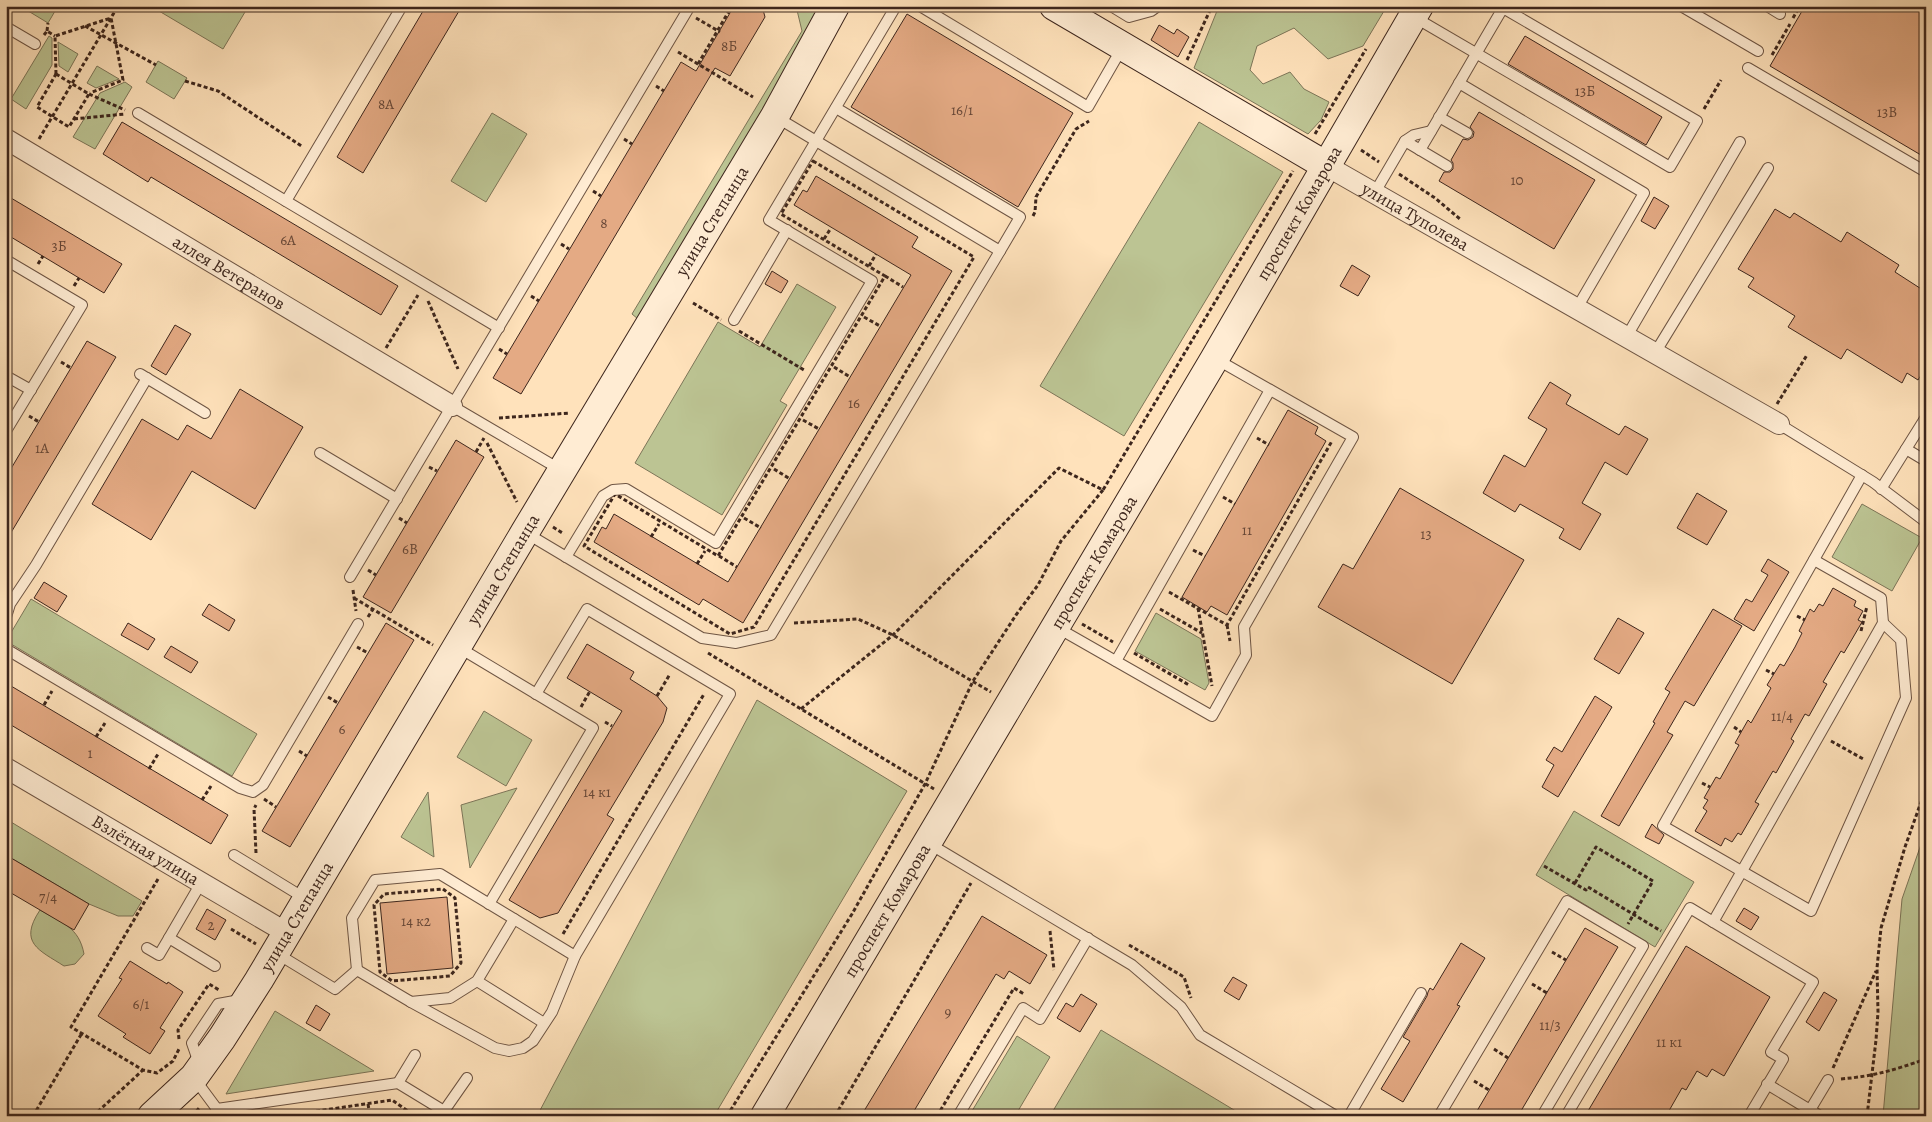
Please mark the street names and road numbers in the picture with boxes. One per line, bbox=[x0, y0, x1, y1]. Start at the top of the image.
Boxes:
street label: проспект Комарова bbox=[1251, 141, 1348, 285]
street label: улица Степанца bbox=[669, 161, 755, 281]
street label: улица Туполева bbox=[1356, 176, 1474, 257]
street label: аллея Ветеранов bbox=[168, 230, 290, 316]
street label: проспект Комарова bbox=[1045, 490, 1143, 634]
street label: улица Степанца bbox=[460, 509, 545, 630]
street label: Взлётная улица bbox=[88, 809, 204, 891]
street label: проспект Комарова bbox=[838, 838, 936, 982]
street label: улица Степанца bbox=[254, 856, 339, 977]

